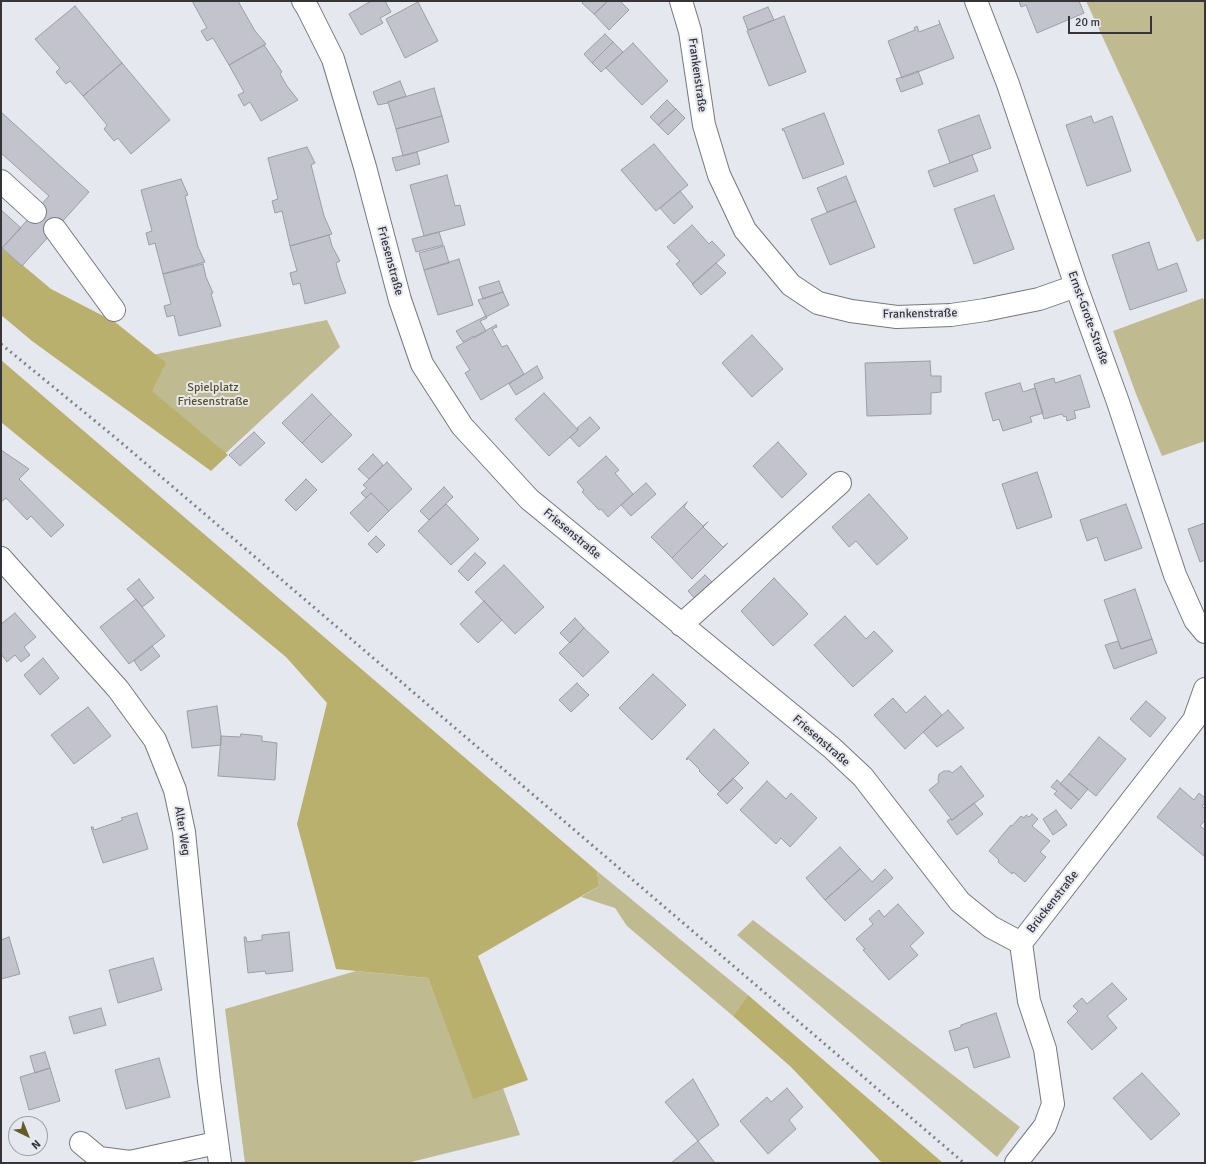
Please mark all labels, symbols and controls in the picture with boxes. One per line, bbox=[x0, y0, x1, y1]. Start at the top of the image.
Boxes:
scale bar bbox=[1070, 8, 1154, 34]
text: 20 m bbox=[1075, 15, 1100, 30]
street label: Frankenstraße bbox=[685, 37, 709, 113]
street label: Friesenstraße bbox=[374, 225, 406, 297]
street label: Ernst-Grote-Straße bbox=[1064, 269, 1112, 367]
street label: Frankenstraße bbox=[883, 306, 957, 322]
park label: Spielplatz Friesenstraße bbox=[177, 381, 249, 409]
street label: Friesenstraße bbox=[540, 506, 604, 562]
street label: Friesenstraße bbox=[789, 712, 853, 770]
street label: Alter Weg bbox=[171, 805, 193, 857]
street label: Brückenstraße bbox=[1024, 868, 1082, 936]
north arrow bbox=[8, 1116, 48, 1156]
text: N bbox=[29, 1137, 43, 1152]

